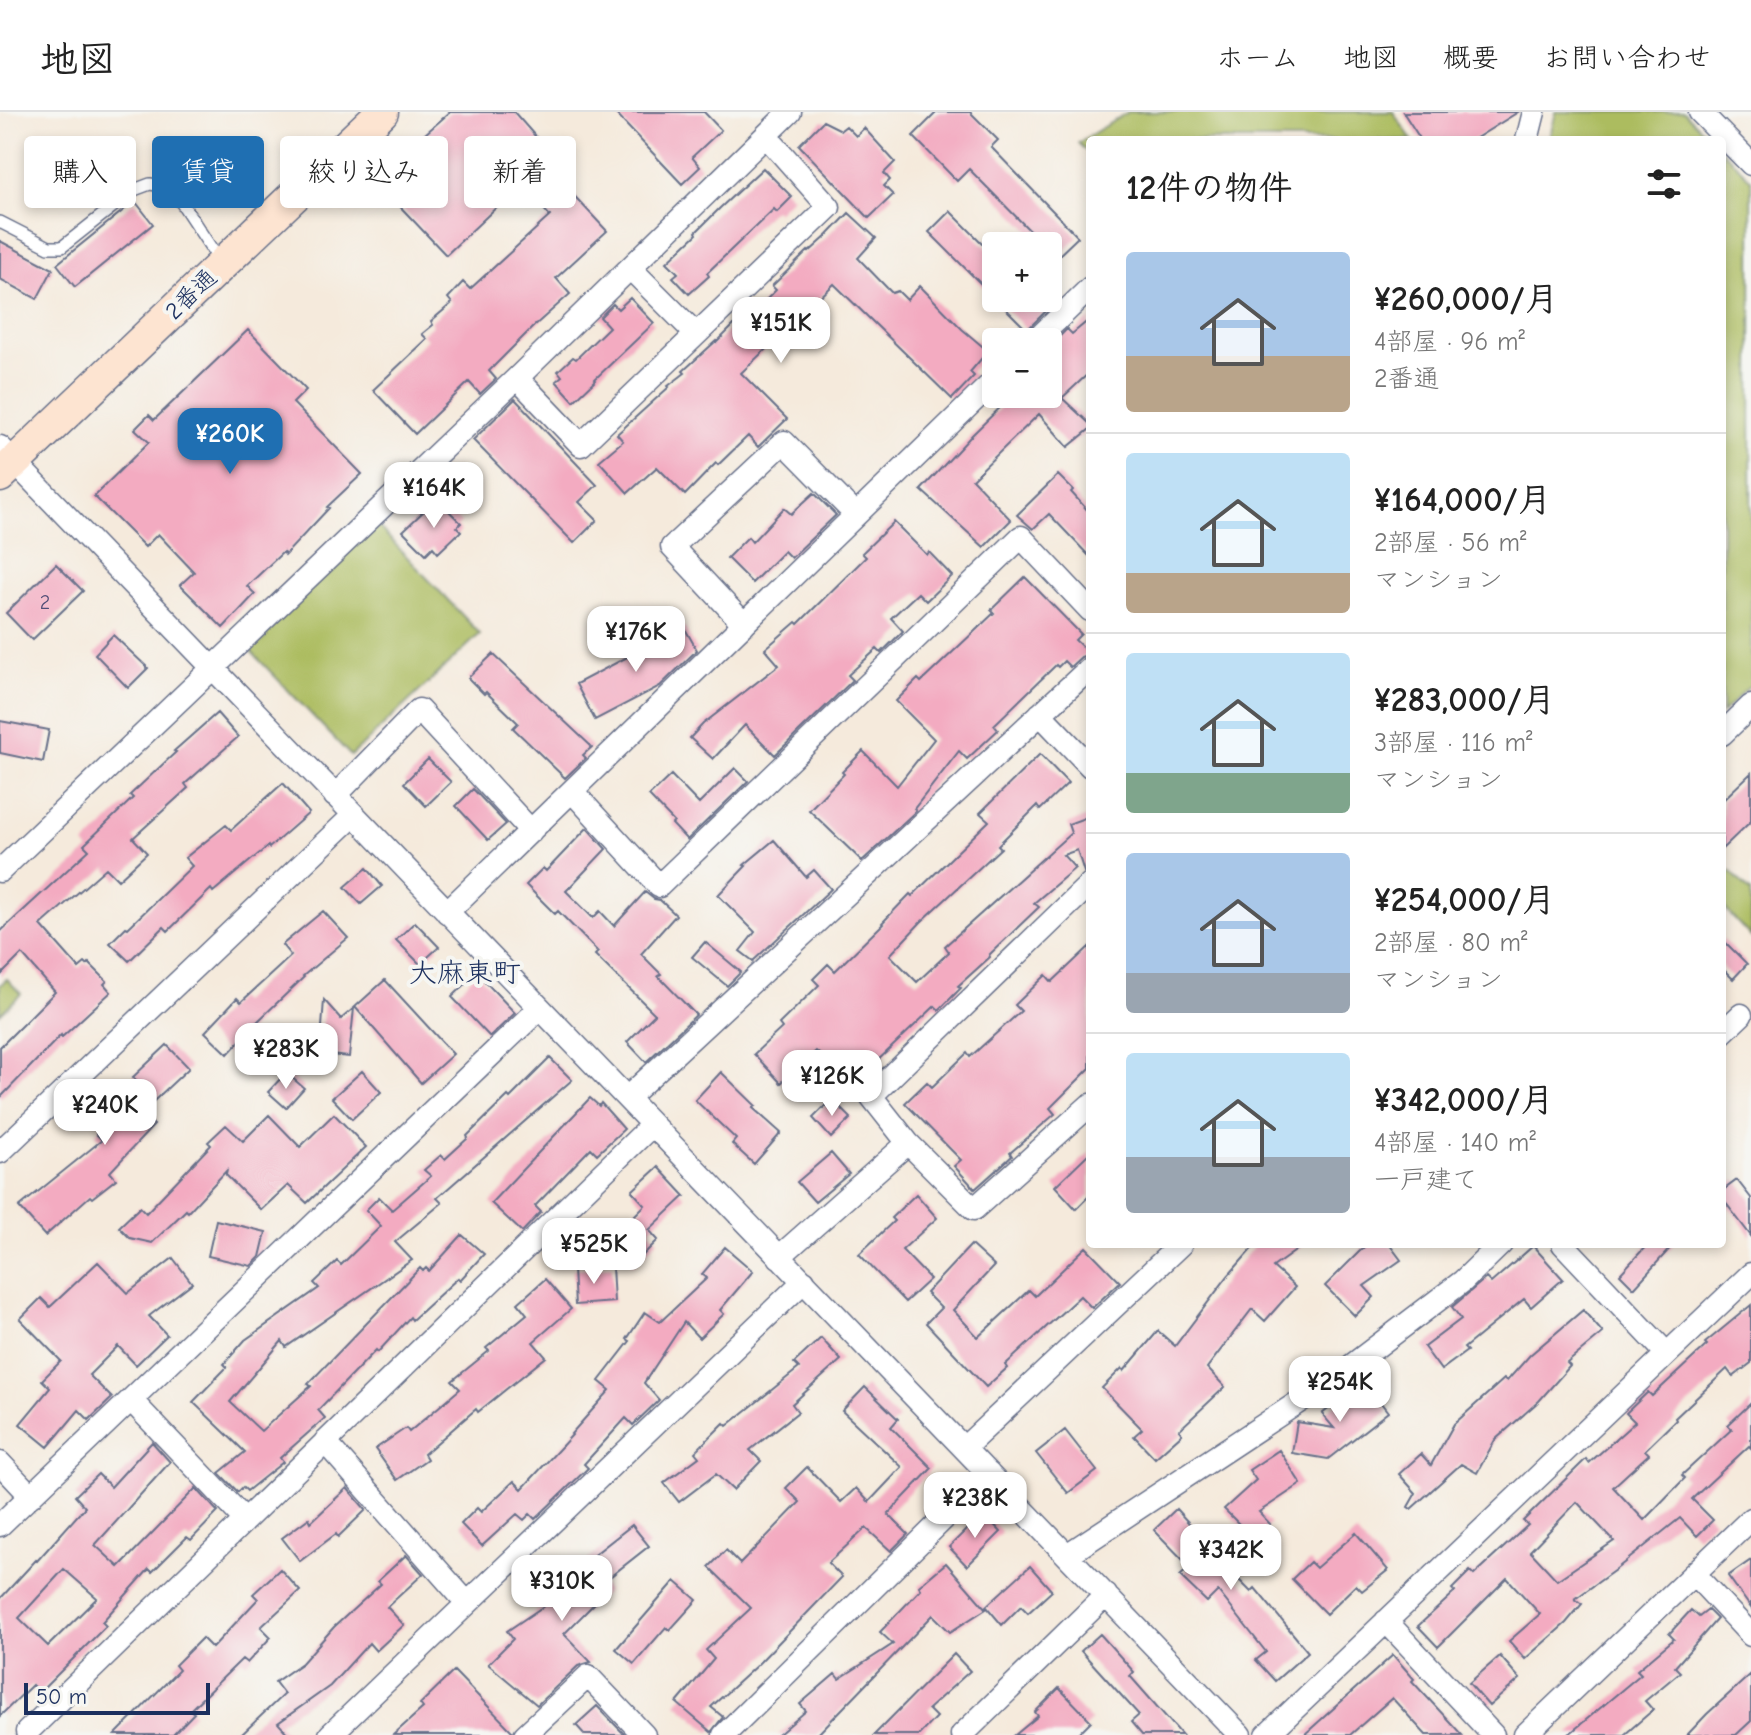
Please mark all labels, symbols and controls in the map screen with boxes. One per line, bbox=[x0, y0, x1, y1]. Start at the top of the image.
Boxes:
text: 地図 bbox=[40, 38, 116, 82]
text: ホーム bbox=[1216, 42, 1299, 74]
text: 地図 bbox=[1343, 42, 1399, 74]
text: 概要 bbox=[1443, 42, 1499, 74]
text: お問い合わせ bbox=[1543, 42, 1711, 74]
chip: 購入 bbox=[24, 136, 136, 208]
chip: 賃貸 bbox=[152, 136, 264, 208]
chip: 絞り込み bbox=[280, 136, 448, 208]
chip: 新着 bbox=[464, 136, 576, 208]
icon: filters bbox=[1642, 162, 1686, 206]
text: 12件の物件 bbox=[1126, 168, 1292, 208]
map controls bbox=[982, 232, 1062, 408]
button: + bbox=[982, 232, 1062, 312]
street label: 2番通 bbox=[159, 263, 223, 325]
text: ¥260,000/月 bbox=[1374, 279, 1559, 319]
icon: home bbox=[1190, 284, 1286, 380]
pin: ¥151K bbox=[725, 297, 837, 365]
text: ¥151K bbox=[750, 308, 812, 338]
text: 4部屋 · 96 m² bbox=[1374, 327, 1525, 357]
button: − bbox=[982, 328, 1062, 408]
text: 2番通 bbox=[1374, 364, 1440, 394]
pin: ¥260K bbox=[174, 408, 286, 476]
text: ¥260K bbox=[196, 419, 264, 449]
pin: ¥164K bbox=[378, 462, 490, 530]
text: ¥164K bbox=[402, 473, 466, 503]
text: ¥164,000/月 bbox=[1374, 480, 1552, 520]
icon: home bbox=[1190, 485, 1286, 581]
text: 2部屋 · 56 m² bbox=[1374, 528, 1526, 558]
text: マンション bbox=[1374, 565, 1503, 595]
house number: 2 bbox=[40, 591, 50, 614]
pin: ¥176K bbox=[580, 606, 692, 674]
text: ¥176K bbox=[605, 617, 667, 647]
text: ¥283,000/月 bbox=[1374, 680, 1556, 720]
icon: home bbox=[1190, 685, 1286, 781]
text: 3部屋 · 116 m² bbox=[1374, 728, 1532, 758]
text: マンション bbox=[1374, 765, 1503, 795]
text: ¥254,000/月 bbox=[1374, 880, 1555, 920]
icon: home bbox=[1190, 885, 1286, 981]
text: 2部屋 · 80 m² bbox=[1374, 928, 1527, 958]
district label: 大麻東町 bbox=[409, 957, 521, 989]
text: マンション bbox=[1374, 965, 1503, 995]
pin: ¥283K bbox=[230, 1023, 342, 1091]
text: ¥283K bbox=[253, 1034, 319, 1064]
pin: ¥126K bbox=[776, 1050, 888, 1118]
text: ¥126K bbox=[800, 1061, 864, 1091]
pin: ¥240K bbox=[49, 1079, 161, 1147]
text: ¥342,000/月 bbox=[1374, 1080, 1554, 1120]
icon: home bbox=[1190, 1085, 1286, 1181]
text: ¥240K bbox=[72, 1090, 138, 1120]
text: 4部屋 · 140 m² bbox=[1374, 1128, 1536, 1158]
text: 一戸建て bbox=[1374, 1165, 1478, 1195]
pin: ¥525K bbox=[538, 1218, 650, 1286]
text: ¥525K bbox=[560, 1229, 628, 1259]
pin: ¥254K bbox=[1284, 1356, 1396, 1424]
text: ¥254K bbox=[1307, 1367, 1373, 1397]
pin: ¥238K bbox=[919, 1472, 1031, 1540]
text: ¥238K bbox=[942, 1483, 1008, 1513]
pin: ¥342K bbox=[1175, 1524, 1287, 1592]
text: ¥342K bbox=[1198, 1535, 1264, 1565]
pin: ¥310K bbox=[506, 1555, 618, 1623]
text: ¥310K bbox=[529, 1566, 595, 1596]
scale bar bbox=[24, 1679, 210, 1715]
text: 50 m bbox=[36, 1684, 87, 1710]

